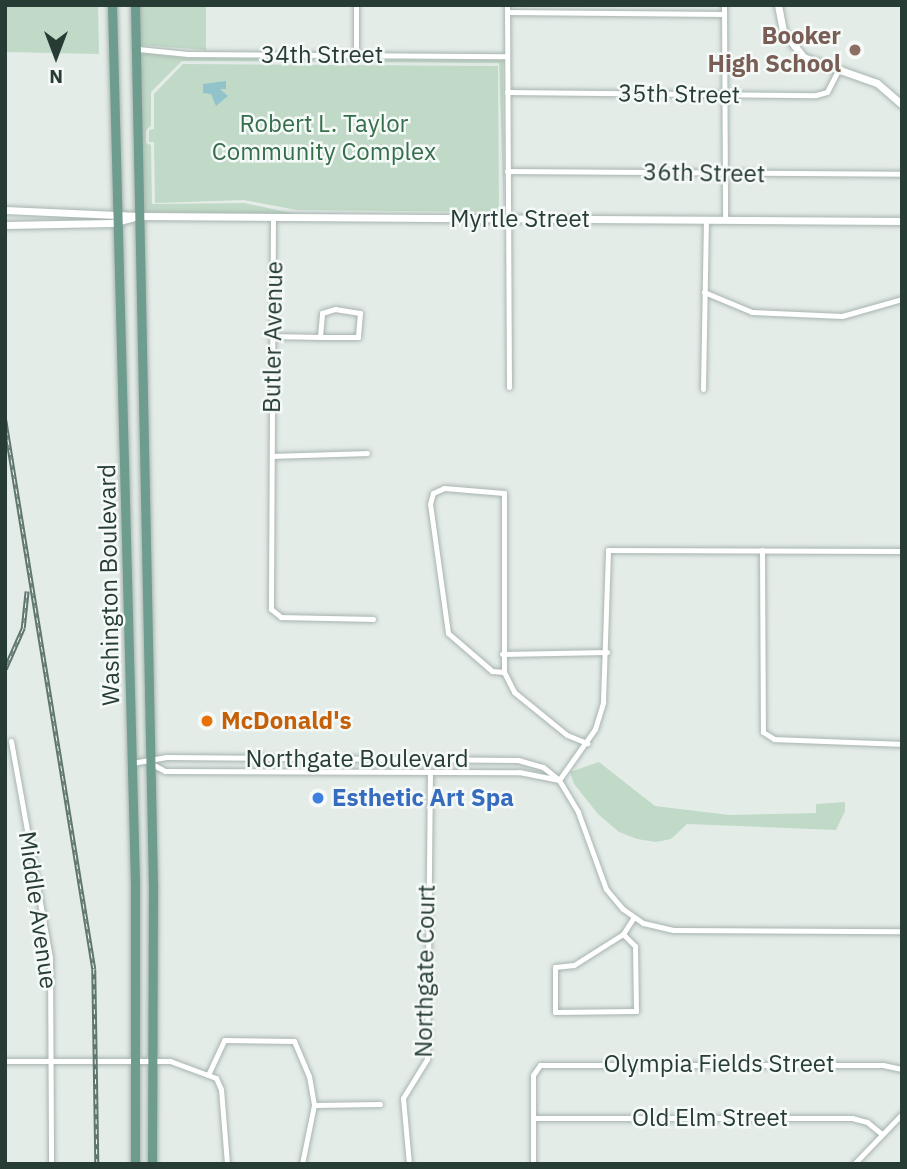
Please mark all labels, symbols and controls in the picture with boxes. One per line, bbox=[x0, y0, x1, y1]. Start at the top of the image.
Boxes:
north arrow bbox=[21, 21, 91, 91]
place label: Booker High School bbox=[708, 22, 841, 78]
street label: 34th Street bbox=[261, 41, 383, 69]
marker: Booker High School bbox=[847, 42, 863, 58]
text: N bbox=[49, 65, 63, 89]
street label: 35th Street bbox=[618, 79, 740, 109]
park label: Robert L. Taylor Community Complex bbox=[212, 110, 436, 166]
street label: 36th Street bbox=[643, 158, 765, 188]
street label: Myrtle Street bbox=[450, 205, 590, 233]
street label: Butler Avenue bbox=[257, 261, 289, 413]
street label: Washington Boulevard bbox=[92, 464, 126, 706]
place label: McDonald's bbox=[221, 707, 352, 735]
marker: McDonald's bbox=[199, 713, 215, 729]
street label: Northgate Boulevard bbox=[245, 745, 469, 773]
place label: Esthetic Art Spa bbox=[332, 784, 514, 812]
marker: Esthetic Art Spa bbox=[310, 790, 326, 806]
street label: Middle Avenue bbox=[13, 829, 63, 991]
street label: Northgate Court bbox=[409, 884, 441, 1058]
street label: Olympia Fields Street bbox=[604, 1050, 834, 1078]
street label: Old Elm Street bbox=[632, 1104, 788, 1132]

